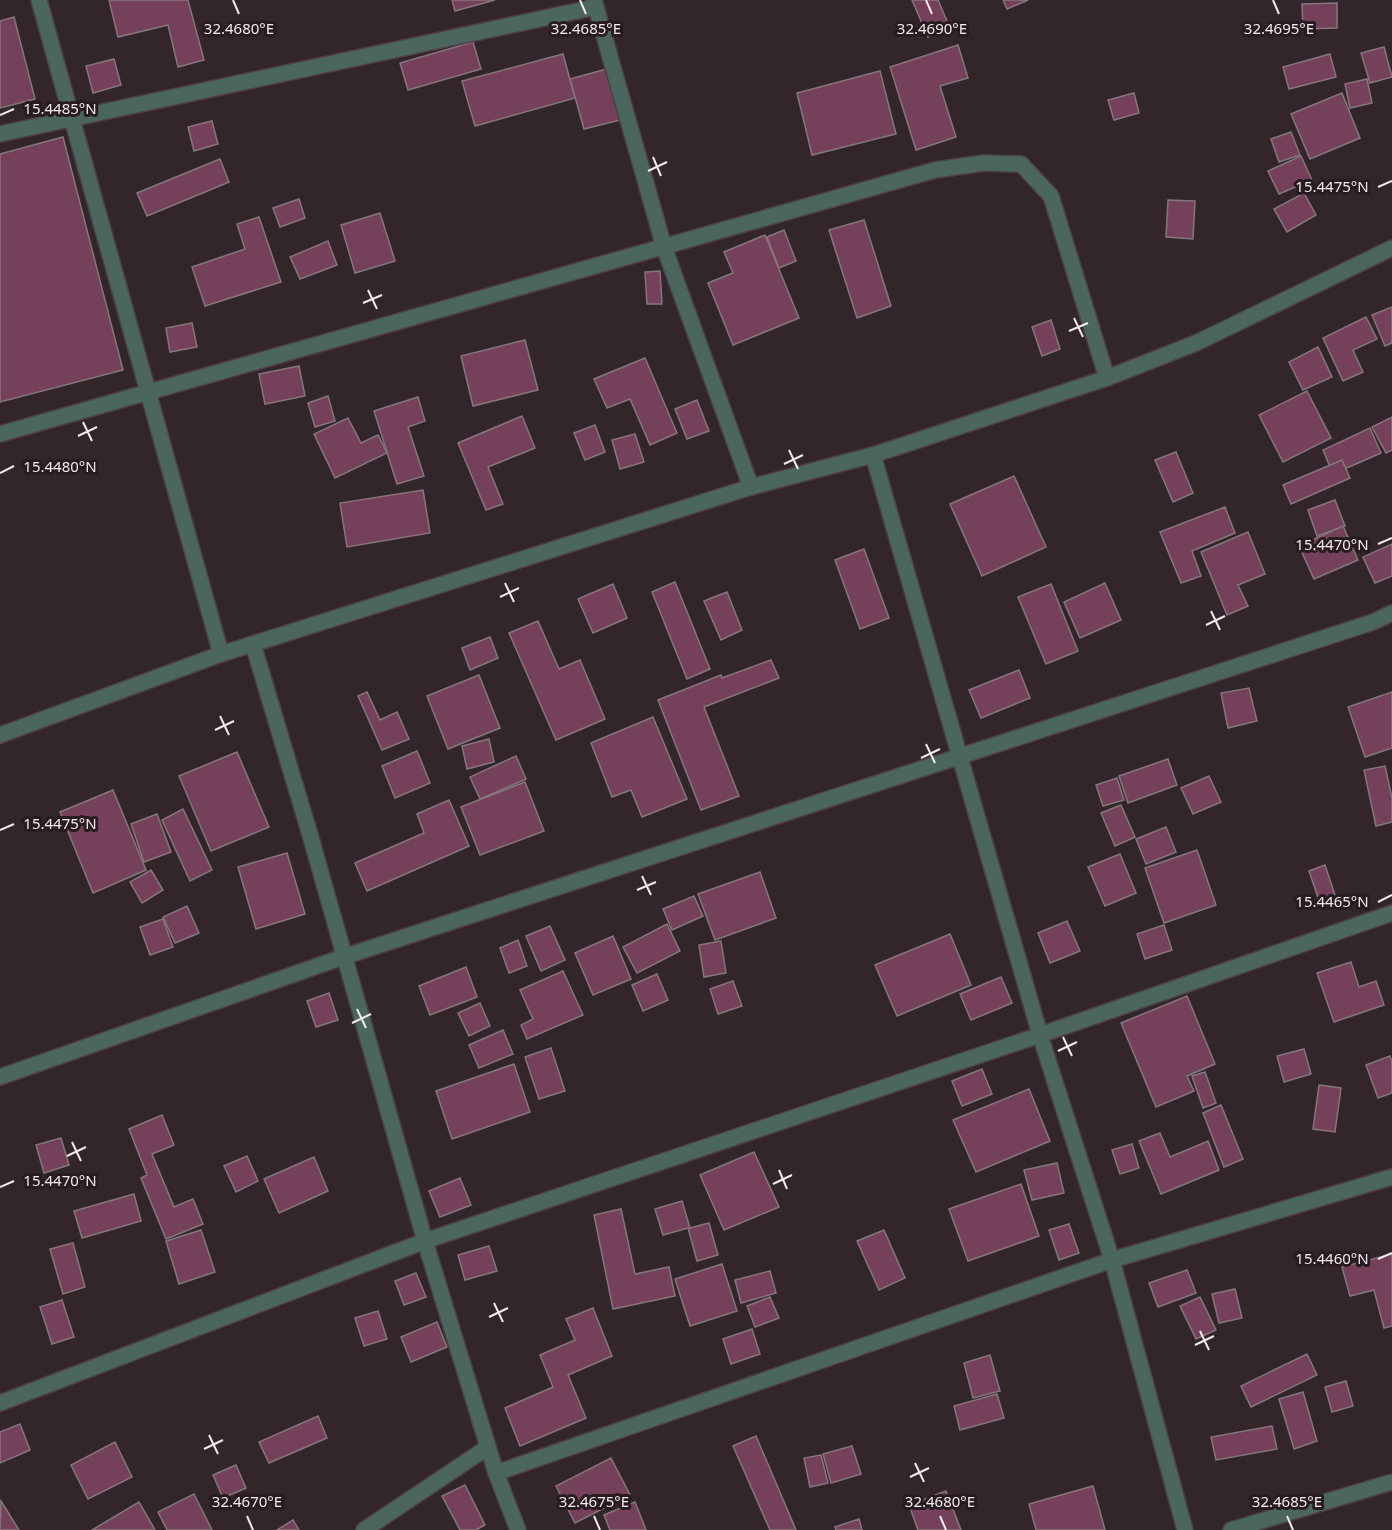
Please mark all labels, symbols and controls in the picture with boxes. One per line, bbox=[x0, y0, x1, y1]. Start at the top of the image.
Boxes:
text: 32.4680°E bbox=[204, 18, 274, 38]
text: 32.4685°E bbox=[551, 18, 621, 38]
text: 32.4690°E bbox=[897, 18, 967, 38]
text: 32.4695°E bbox=[1244, 18, 1314, 38]
text: 15.4485°N bbox=[23, 98, 97, 118]
text: 15.4475°N bbox=[1295, 176, 1369, 196]
text: 15.4480°N bbox=[23, 456, 97, 476]
text: 15.4470°N bbox=[1295, 534, 1369, 554]
text: 15.4475°N bbox=[23, 813, 97, 833]
text: 15.4465°N bbox=[1295, 891, 1369, 911]
text: 15.4470°N bbox=[23, 1170, 97, 1190]
text: 15.4460°N bbox=[1295, 1248, 1369, 1268]
text: 32.4670°E bbox=[212, 1491, 282, 1511]
text: 32.4675°E bbox=[559, 1491, 629, 1511]
text: 32.4680°E bbox=[905, 1491, 975, 1511]
text: 32.4685°E bbox=[1252, 1491, 1322, 1511]

